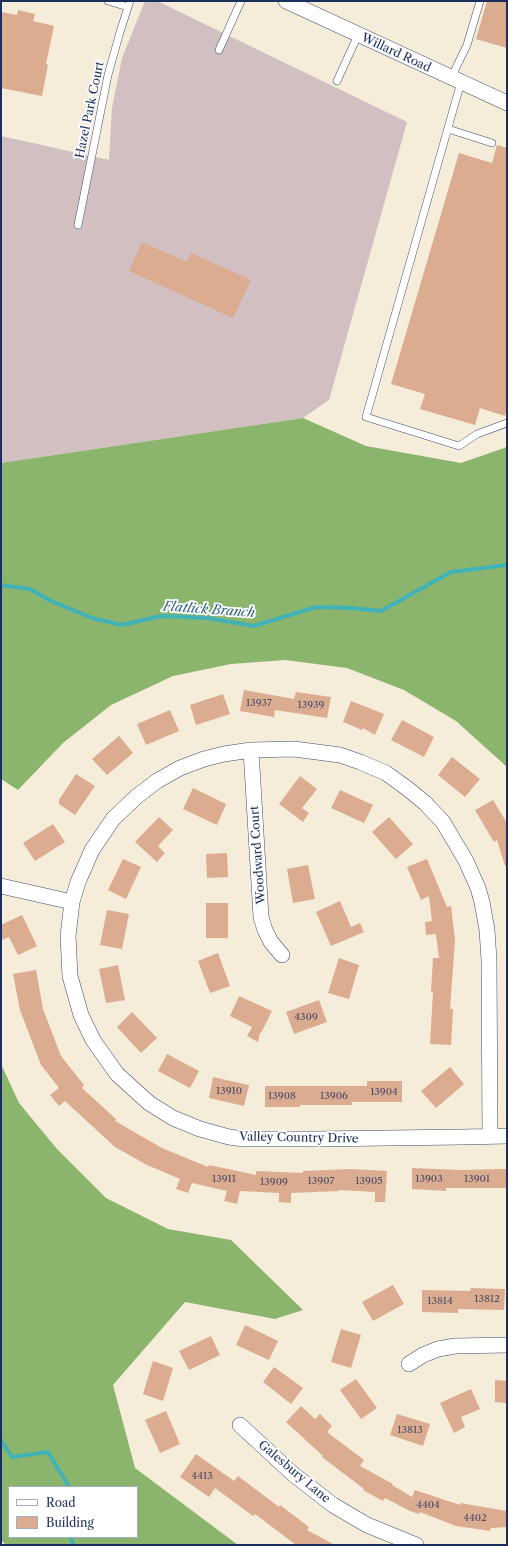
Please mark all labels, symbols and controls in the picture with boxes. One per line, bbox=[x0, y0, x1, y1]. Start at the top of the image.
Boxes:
street label: Willard Road bbox=[359, 31, 433, 75]
street label: Hazel Park Court bbox=[73, 60, 107, 160]
water label: Flatlick Branch bbox=[163, 599, 255, 621]
house number: 13937 bbox=[246, 697, 272, 709]
house number: 13939 bbox=[298, 699, 324, 711]
street label: Woodward Court bbox=[247, 805, 269, 905]
house number: 4309 bbox=[294, 1011, 318, 1023]
house number: 13910 bbox=[216, 1085, 242, 1097]
house number: 13904 bbox=[370, 1086, 398, 1098]
house number: 13908 bbox=[268, 1090, 296, 1102]
house number: 13906 bbox=[320, 1090, 348, 1102]
street label: Valley Country Drive bbox=[239, 1130, 359, 1146]
house number: 13911 bbox=[212, 1173, 236, 1185]
house number: 13903 bbox=[415, 1173, 443, 1185]
house number: 13901 bbox=[464, 1173, 490, 1185]
house number: 13907 bbox=[308, 1175, 334, 1187]
house number: 13905 bbox=[355, 1175, 383, 1187]
house number: 13909 bbox=[260, 1176, 288, 1188]
house number: 13812 bbox=[474, 1293, 500, 1305]
house number: 13814 bbox=[427, 1295, 453, 1307]
house number: 13813 bbox=[397, 1424, 423, 1436]
street label: Galesbury Lane bbox=[255, 1438, 333, 1506]
house number: 4413 bbox=[191, 1470, 213, 1482]
legend bbox=[8, 1486, 138, 1538]
text: Road bbox=[46, 1495, 76, 1510]
house number: 4404 bbox=[416, 1499, 440, 1511]
house number: 4402 bbox=[463, 1512, 487, 1524]
text: Building bbox=[46, 1515, 94, 1530]

